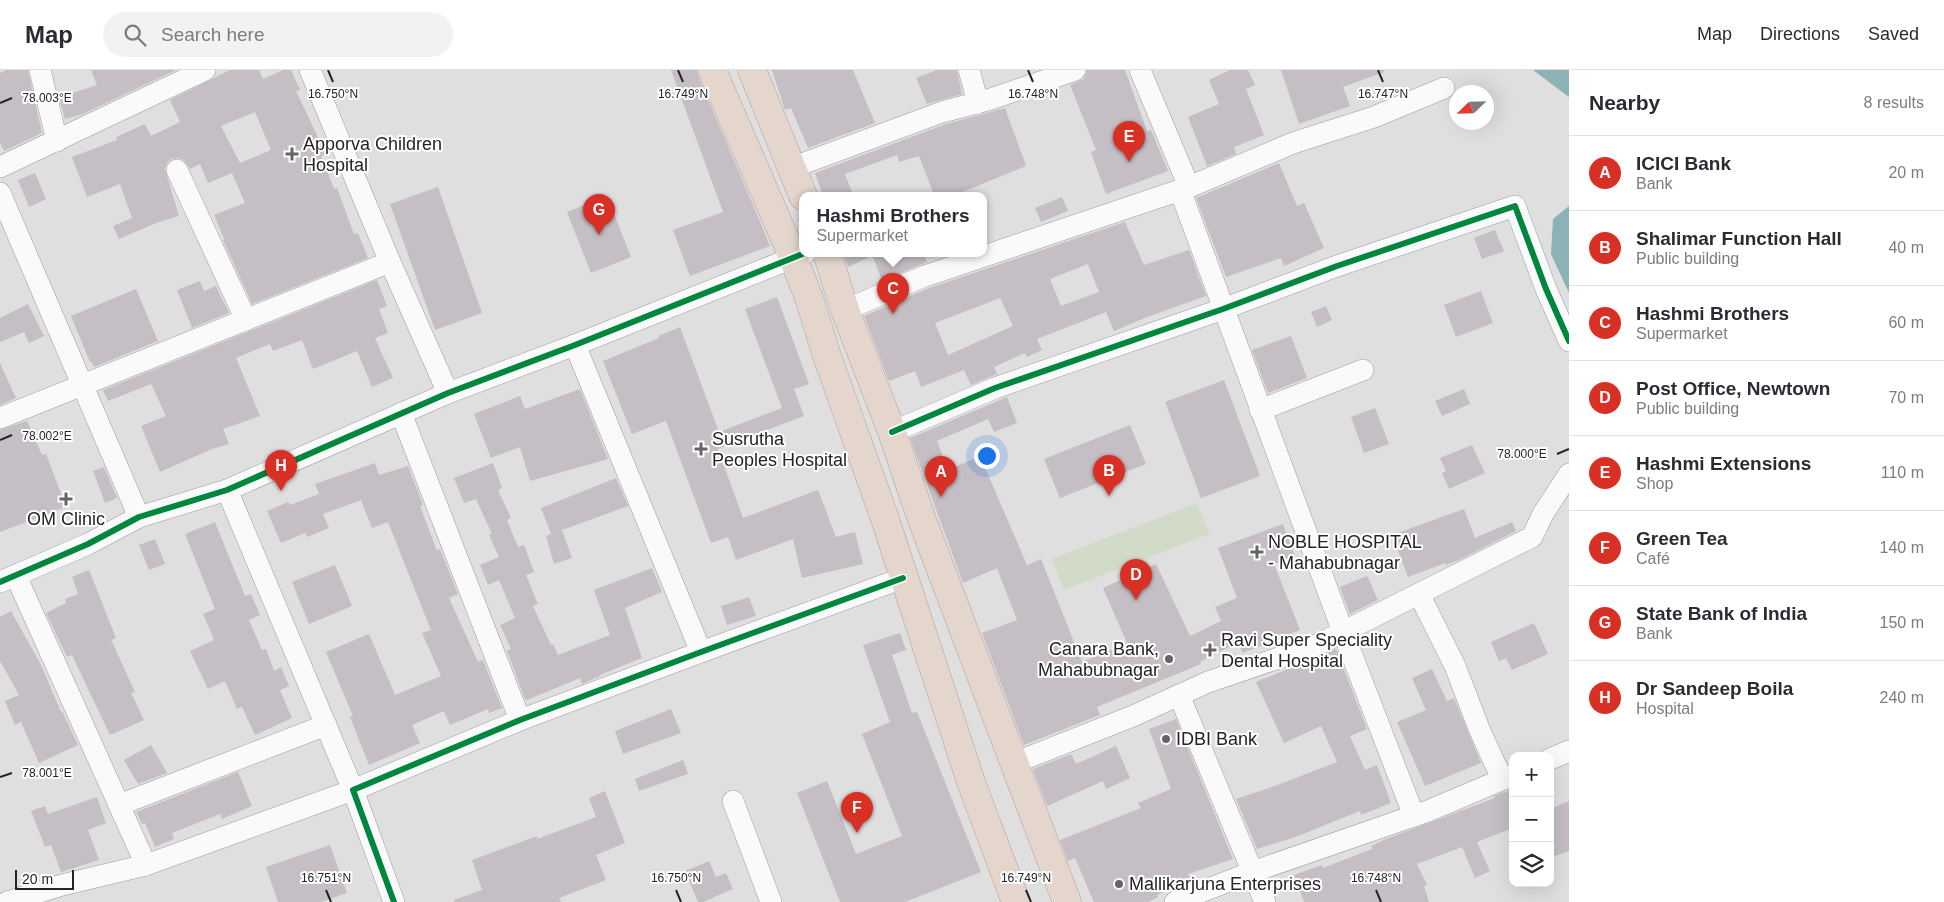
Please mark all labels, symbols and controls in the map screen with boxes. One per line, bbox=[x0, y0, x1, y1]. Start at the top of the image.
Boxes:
search box bbox=[103, 12, 453, 57]
text: Map bbox=[25, 21, 73, 48]
icon: search bbox=[121, 21, 149, 49]
text: Search here bbox=[161, 24, 265, 45]
text: Map bbox=[1697, 24, 1732, 44]
text: Directions bbox=[1760, 24, 1840, 44]
text: Saved bbox=[1868, 24, 1919, 44]
north arrow bbox=[1449, 85, 1494, 130]
text: 16.750°N bbox=[308, 87, 358, 101]
text: 16.749°N bbox=[658, 87, 708, 101]
text: 16.748°N bbox=[1008, 87, 1058, 101]
text: 16.747°N bbox=[1358, 87, 1408, 101]
text: 78.003°E bbox=[22, 91, 72, 105]
text: Nearby bbox=[1589, 91, 1660, 114]
text: 8 results bbox=[1864, 94, 1924, 111]
pin: E bbox=[1113, 121, 1145, 162]
place label: Apporva Children Hospital bbox=[303, 134, 442, 175]
marker: Apporva Children Hospital bbox=[285, 147, 299, 161]
text: ICICI Bank bbox=[1636, 153, 1731, 174]
text: A bbox=[1599, 164, 1611, 181]
text: 20 m bbox=[1888, 164, 1924, 181]
text: Bank bbox=[1636, 175, 1672, 192]
popup bbox=[799, 192, 987, 257]
pin: G bbox=[583, 194, 615, 235]
text: Hashmi Brothers bbox=[816, 205, 970, 226]
text: Supermarket bbox=[816, 227, 908, 244]
text: Shalimar Function Hall bbox=[1636, 228, 1842, 249]
text: B bbox=[1599, 239, 1611, 256]
text: 40 m bbox=[1888, 239, 1924, 256]
text: Public building bbox=[1636, 250, 1739, 267]
pin: C bbox=[877, 273, 909, 314]
text: Hashmi Brothers bbox=[1636, 303, 1789, 324]
text: C bbox=[1599, 314, 1611, 331]
text: 60 m bbox=[1888, 314, 1924, 331]
text: Supermarket bbox=[1636, 325, 1728, 342]
text: Post Office, Newtown bbox=[1636, 378, 1830, 399]
text: D bbox=[1599, 389, 1611, 406]
text: 70 m bbox=[1888, 389, 1924, 406]
text: Public building bbox=[1636, 400, 1739, 417]
text: 78.002°E bbox=[22, 429, 72, 443]
place label: Susrutha Peoples Hospital bbox=[712, 429, 847, 470]
marker: Susrutha Peoples Hospital bbox=[694, 442, 708, 456]
your location bbox=[974, 443, 1000, 469]
text: 78.000°E bbox=[1497, 447, 1547, 461]
pin: H bbox=[265, 450, 297, 491]
text: Hashmi Extensions bbox=[1636, 453, 1811, 474]
pin: B bbox=[1093, 455, 1125, 496]
pin: A bbox=[925, 456, 957, 497]
text: E bbox=[1600, 464, 1610, 481]
text: 110 m bbox=[1881, 464, 1924, 481]
text: Shop bbox=[1636, 475, 1673, 492]
marker: OM Clinic bbox=[59, 492, 73, 506]
place label: OM Clinic bbox=[27, 509, 105, 529]
text: Green Tea bbox=[1636, 528, 1728, 549]
place label: NOBLE HOSPITAL - Mahabubnagar bbox=[1268, 532, 1422, 573]
text: F bbox=[1600, 539, 1610, 556]
text: 140 m bbox=[1880, 539, 1924, 556]
marker: NOBLE HOSPITAL - Mahabubnagar bbox=[1250, 545, 1264, 559]
text: Café bbox=[1636, 550, 1670, 567]
pin: D bbox=[1120, 559, 1152, 600]
text: State Bank of India bbox=[1636, 603, 1807, 624]
text: G bbox=[1599, 614, 1611, 631]
text: 150 m bbox=[1880, 614, 1924, 631]
text: Bank bbox=[1636, 625, 1672, 642]
place label: Ravi Super Speciality Dental Hospital bbox=[1221, 630, 1392, 671]
place label: Canara Bank, Mahabubnagar bbox=[1038, 639, 1159, 680]
marker: Ravi Super Speciality Dental Hospital bbox=[1203, 643, 1217, 657]
marker: Canara Bank, Mahabubnagar bbox=[1163, 653, 1175, 665]
text: Dr Sandeep Boila bbox=[1636, 678, 1793, 699]
text: H bbox=[1599, 689, 1611, 706]
text: 240 m bbox=[1880, 689, 1924, 706]
text: Hospital bbox=[1636, 700, 1694, 717]
place label: IDBI Bank bbox=[1176, 729, 1258, 749]
marker: IDBI Bank bbox=[1160, 733, 1172, 745]
map controls bbox=[1509, 752, 1554, 887]
button: + bbox=[1509, 752, 1554, 797]
text: 78.001°E bbox=[22, 766, 72, 780]
pin: F bbox=[841, 792, 873, 833]
button: − bbox=[1509, 797, 1554, 842]
button: layers bbox=[1509, 842, 1554, 887]
scale bar bbox=[15, 867, 74, 890]
text: 20 m bbox=[22, 871, 53, 887]
text: 16.751°N bbox=[301, 871, 351, 885]
text: 16.750°N bbox=[651, 871, 701, 885]
text: 16.749°N bbox=[1001, 871, 1051, 885]
text: 16.748°N bbox=[1351, 871, 1401, 885]
place label: Mallikarjuna Enterprises bbox=[1129, 874, 1321, 894]
marker: Mallikarjuna Enterprises bbox=[1113, 878, 1125, 890]

